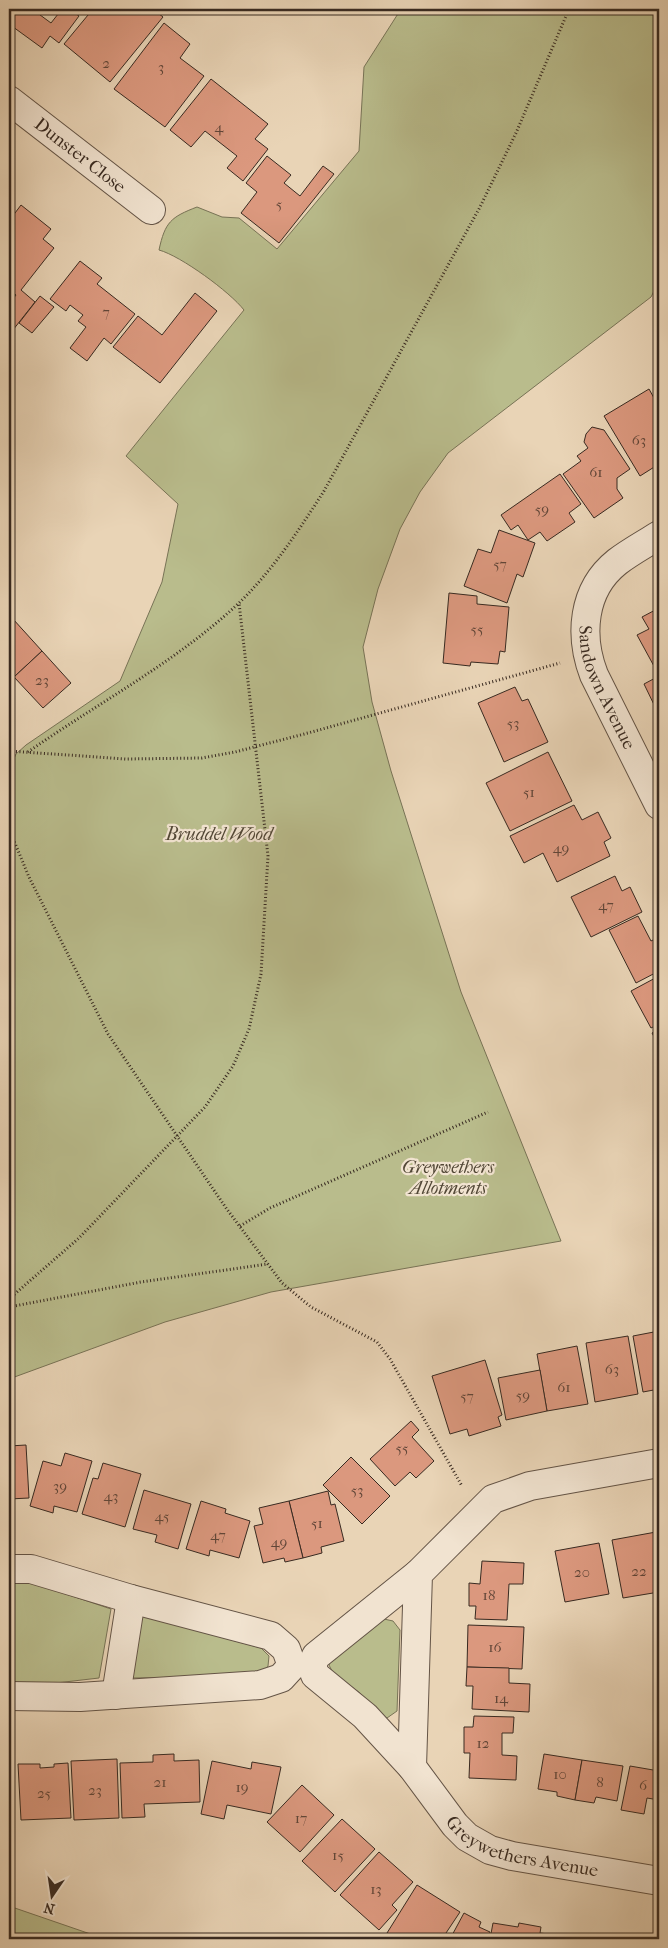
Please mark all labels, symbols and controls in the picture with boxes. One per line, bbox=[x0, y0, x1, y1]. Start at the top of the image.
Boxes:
house number: 2 bbox=[102, 54, 110, 72]
house number: 3 bbox=[158, 58, 164, 76]
street label: Dunster Close bbox=[30, 113, 130, 197]
house number: 4 bbox=[215, 118, 225, 136]
house number: 5 bbox=[276, 195, 282, 213]
house number: 7 bbox=[102, 303, 110, 321]
house number: 63 bbox=[632, 431, 646, 449]
house number: 61 bbox=[589, 463, 603, 481]
house number: 59 bbox=[535, 500, 549, 518]
house number: 57 bbox=[493, 555, 507, 573]
house number: 55 bbox=[471, 620, 483, 638]
street label: Sandown Avenue bbox=[575, 625, 640, 753]
house number: 23 bbox=[35, 671, 49, 689]
house number: 53 bbox=[507, 714, 519, 732]
house number: 51 bbox=[523, 783, 535, 801]
park label: Bruddel Wood bbox=[165, 824, 275, 845]
house number: 49 bbox=[553, 839, 569, 857]
house number: 47 bbox=[598, 896, 614, 914]
park label: Greywethers Allotments bbox=[402, 1157, 494, 1199]
house number: 63 bbox=[605, 1360, 619, 1378]
house number: 61 bbox=[557, 1378, 571, 1396]
house number: 59 bbox=[516, 1386, 530, 1404]
house number: 57 bbox=[460, 1387, 474, 1405]
house number: 55 bbox=[396, 1439, 408, 1457]
house number: 39 bbox=[53, 1477, 67, 1495]
house number: 53 bbox=[351, 1481, 363, 1499]
house number: 43 bbox=[103, 1487, 119, 1505]
house number: 45 bbox=[155, 1507, 169, 1525]
house number: 51 bbox=[311, 1514, 323, 1532]
house number: 47 bbox=[210, 1526, 226, 1544]
house number: 49 bbox=[271, 1533, 287, 1551]
house number: 22 bbox=[631, 1562, 647, 1580]
house number: 20 bbox=[574, 1563, 590, 1581]
house number: 18 bbox=[483, 1586, 495, 1604]
house number: 16 bbox=[488, 1638, 503, 1656]
house number: 14 bbox=[494, 1689, 509, 1707]
house number: 12 bbox=[476, 1734, 490, 1752]
house number: 10 bbox=[553, 1765, 567, 1783]
house number: 21 bbox=[153, 1773, 167, 1791]
house number: 8 bbox=[596, 1773, 604, 1791]
house number: 6 bbox=[639, 1776, 648, 1794]
house number: 19 bbox=[235, 1778, 249, 1796]
house number: 23 bbox=[88, 1781, 102, 1799]
house number: 25 bbox=[37, 1784, 51, 1802]
house number: 17 bbox=[295, 1809, 307, 1827]
street label: Greywethers Avenue bbox=[441, 1812, 600, 1881]
house number: 15 bbox=[332, 1846, 344, 1864]
north arrow bbox=[28, 1870, 78, 1920]
house number: 13 bbox=[370, 1880, 382, 1898]
text: N bbox=[42, 1899, 56, 1918]

